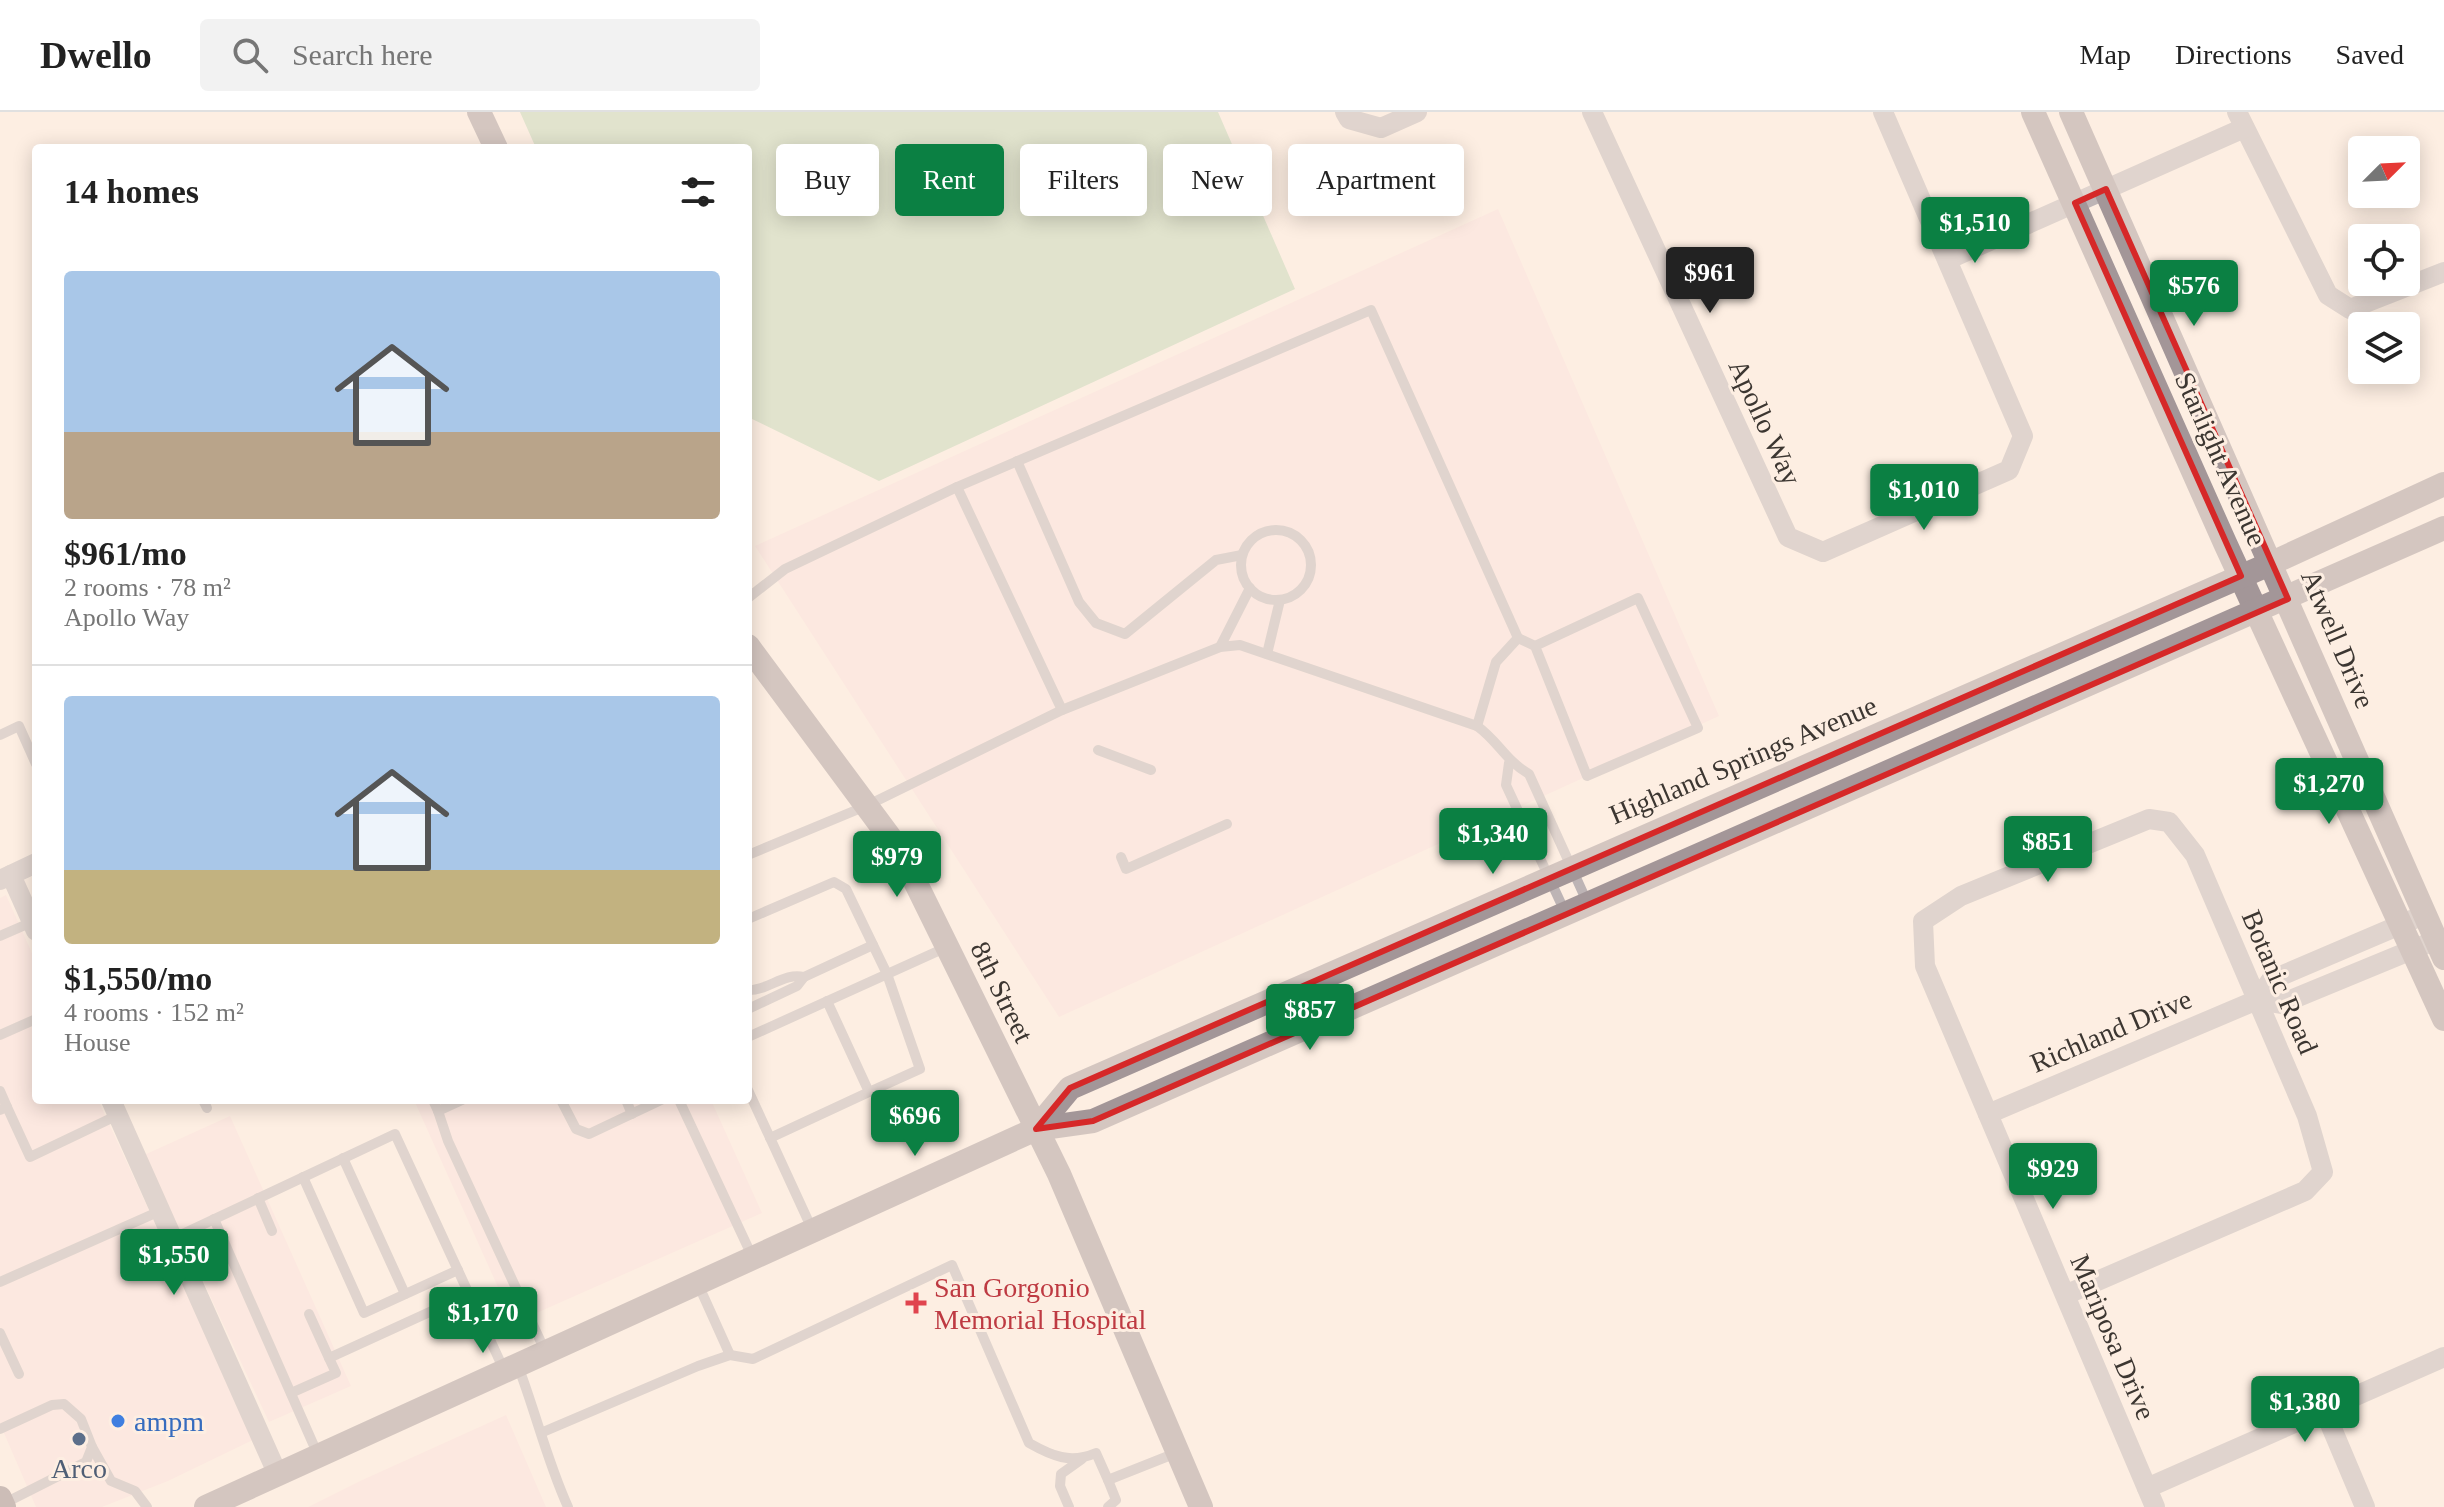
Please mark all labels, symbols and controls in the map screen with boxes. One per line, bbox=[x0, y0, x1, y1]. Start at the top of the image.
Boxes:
search box bbox=[200, 19, 760, 91]
icon: search bbox=[228, 33, 272, 77]
text: Dwello bbox=[40, 34, 152, 76]
text: Search here bbox=[292, 38, 433, 71]
text: Map bbox=[2080, 39, 2131, 70]
text: Directions bbox=[2175, 39, 2292, 70]
text: Saved bbox=[2336, 39, 2404, 70]
north arrow bbox=[2348, 136, 2420, 208]
map controls bbox=[2348, 136, 2420, 384]
chip: Buy bbox=[776, 144, 879, 216]
chip: Rent bbox=[895, 144, 1004, 216]
chip: Filters bbox=[1020, 144, 1147, 216]
chip: New bbox=[1163, 144, 1272, 216]
chip: Apartment bbox=[1288, 144, 1464, 216]
icon: filters bbox=[676, 170, 720, 214]
text: 14 homes bbox=[64, 173, 199, 210]
pin: $1,510 bbox=[1910, 197, 2040, 265]
text: $1,510 bbox=[1939, 208, 2011, 237]
button: locate bbox=[2348, 224, 2420, 296]
pin: $961 bbox=[1663, 247, 1757, 315]
text: $961 bbox=[1684, 258, 1736, 287]
pin: $576 bbox=[2147, 260, 2241, 328]
text: $576 bbox=[2168, 271, 2220, 300]
button: layers bbox=[2348, 312, 2420, 384]
icon: home bbox=[320, 323, 464, 467]
street label: Apollo Way bbox=[1722, 354, 1808, 490]
street label: Starlight Avenue bbox=[2169, 367, 2273, 551]
pin: $1,010 bbox=[1859, 464, 1989, 532]
text: $1,010 bbox=[1888, 475, 1960, 504]
text: $961/mo bbox=[64, 535, 187, 572]
street label: Atwell Drive bbox=[2295, 565, 2381, 713]
text: 2 rooms · 78 m² bbox=[64, 573, 231, 602]
text: Apollo Way bbox=[64, 603, 189, 632]
street label: Highland Springs Avenue bbox=[1605, 690, 1881, 830]
icon: home bbox=[320, 748, 464, 892]
pin: $1,270 bbox=[2264, 758, 2394, 826]
text: $1,270 bbox=[2293, 769, 2365, 798]
pin: $1,340 bbox=[1428, 808, 1558, 876]
pin: $851 bbox=[2001, 816, 2095, 884]
text: $1,340 bbox=[1457, 819, 1529, 848]
text: $851 bbox=[2022, 827, 2074, 856]
pin: $979 bbox=[850, 831, 944, 899]
text: $979 bbox=[871, 842, 923, 871]
street label: Botanic Road bbox=[2236, 905, 2324, 1059]
street label: 8th Street bbox=[964, 937, 1040, 1048]
text: $1,550/mo bbox=[64, 960, 212, 997]
street label: Richland Drive bbox=[2026, 983, 2196, 1079]
pin: $857 bbox=[1263, 984, 1357, 1052]
text: $857 bbox=[1284, 995, 1336, 1024]
text: 4 rooms · 152 m² bbox=[64, 998, 244, 1027]
text: House bbox=[64, 1028, 130, 1057]
pin: $696 bbox=[868, 1090, 962, 1158]
text: $696 bbox=[889, 1101, 941, 1130]
pin: $929 bbox=[2006, 1143, 2100, 1211]
text: $929 bbox=[2027, 1154, 2079, 1183]
pin: $1,550 bbox=[109, 1229, 239, 1297]
text: $1,550 bbox=[138, 1240, 210, 1269]
street label: Mariposa Drive bbox=[2064, 1250, 2162, 1424]
place label: San Gorgonio Memorial Hospital bbox=[934, 1272, 1147, 1335]
pin: $1,170 bbox=[418, 1287, 548, 1355]
marker: San Gorgonio Memorial Hospital bbox=[905, 1292, 927, 1314]
text: $1,170 bbox=[447, 1298, 519, 1327]
pin: $1,380 bbox=[2240, 1376, 2370, 1444]
text: $1,380 bbox=[2269, 1387, 2341, 1416]
place label: ampm bbox=[134, 1406, 204, 1437]
marker: ampm bbox=[109, 1412, 127, 1430]
marker: Arco bbox=[70, 1430, 88, 1448]
place label: Arco bbox=[51, 1453, 107, 1484]

